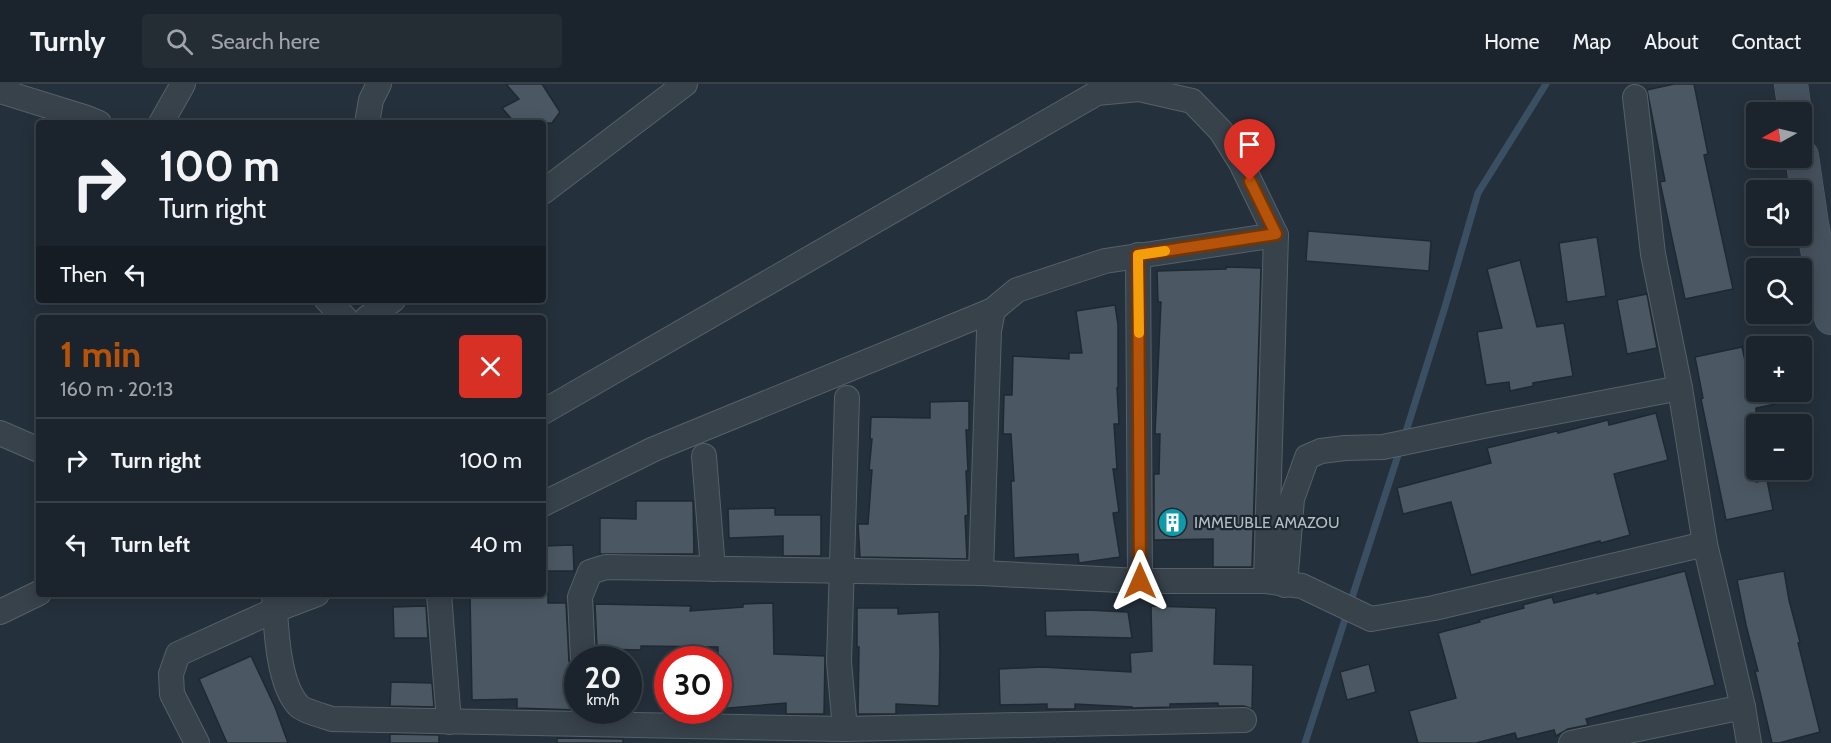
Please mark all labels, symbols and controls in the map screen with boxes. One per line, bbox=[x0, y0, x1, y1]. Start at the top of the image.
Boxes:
search box bbox=[142, 14, 562, 68]
text: Turnly bbox=[30, 24, 106, 58]
icon: search bbox=[163, 25, 196, 58]
text: Search here bbox=[211, 28, 320, 55]
text: Home bbox=[1484, 29, 1540, 54]
text: Map bbox=[1573, 29, 1611, 54]
text: About bbox=[1644, 29, 1698, 54]
text: Contact bbox=[1731, 29, 1801, 54]
north arrow bbox=[1746, 102, 1812, 168]
map controls bbox=[1746, 102, 1812, 480]
pin bbox=[1224, 119, 1275, 181]
icon: arrive bbox=[1233, 128, 1266, 161]
text: 100 m bbox=[159, 140, 280, 192]
icon: right bbox=[60, 144, 138, 222]
button: sound bbox=[1746, 180, 1812, 246]
text: Turn right bbox=[159, 192, 266, 225]
icon: left bbox=[119, 258, 152, 291]
button: search bbox=[1746, 258, 1812, 324]
text: Then bbox=[60, 261, 107, 288]
text: 1 min bbox=[60, 332, 141, 376]
button: close bbox=[459, 335, 522, 398]
button: + bbox=[1746, 336, 1812, 402]
text: 160 m · 20:13 bbox=[60, 377, 174, 401]
button: − bbox=[1746, 414, 1812, 480]
icon: right bbox=[60, 444, 93, 477]
text: Turn right bbox=[111, 447, 201, 474]
text: 100 m bbox=[460, 447, 522, 474]
building icon: IMMEUBLE AMAZOU bbox=[1157, 506, 1189, 538]
place label: IMMEUBLE AMAZOU bbox=[1194, 513, 1340, 532]
icon: left bbox=[60, 528, 93, 561]
text: Turn left bbox=[111, 531, 190, 558]
text: 40 m bbox=[470, 531, 522, 558]
position arrow bbox=[1108, 549, 1172, 613]
speed limit sign: 30 bbox=[654, 646, 732, 724]
text: 20 bbox=[584, 659, 622, 696]
text: km/h bbox=[587, 691, 619, 709]

